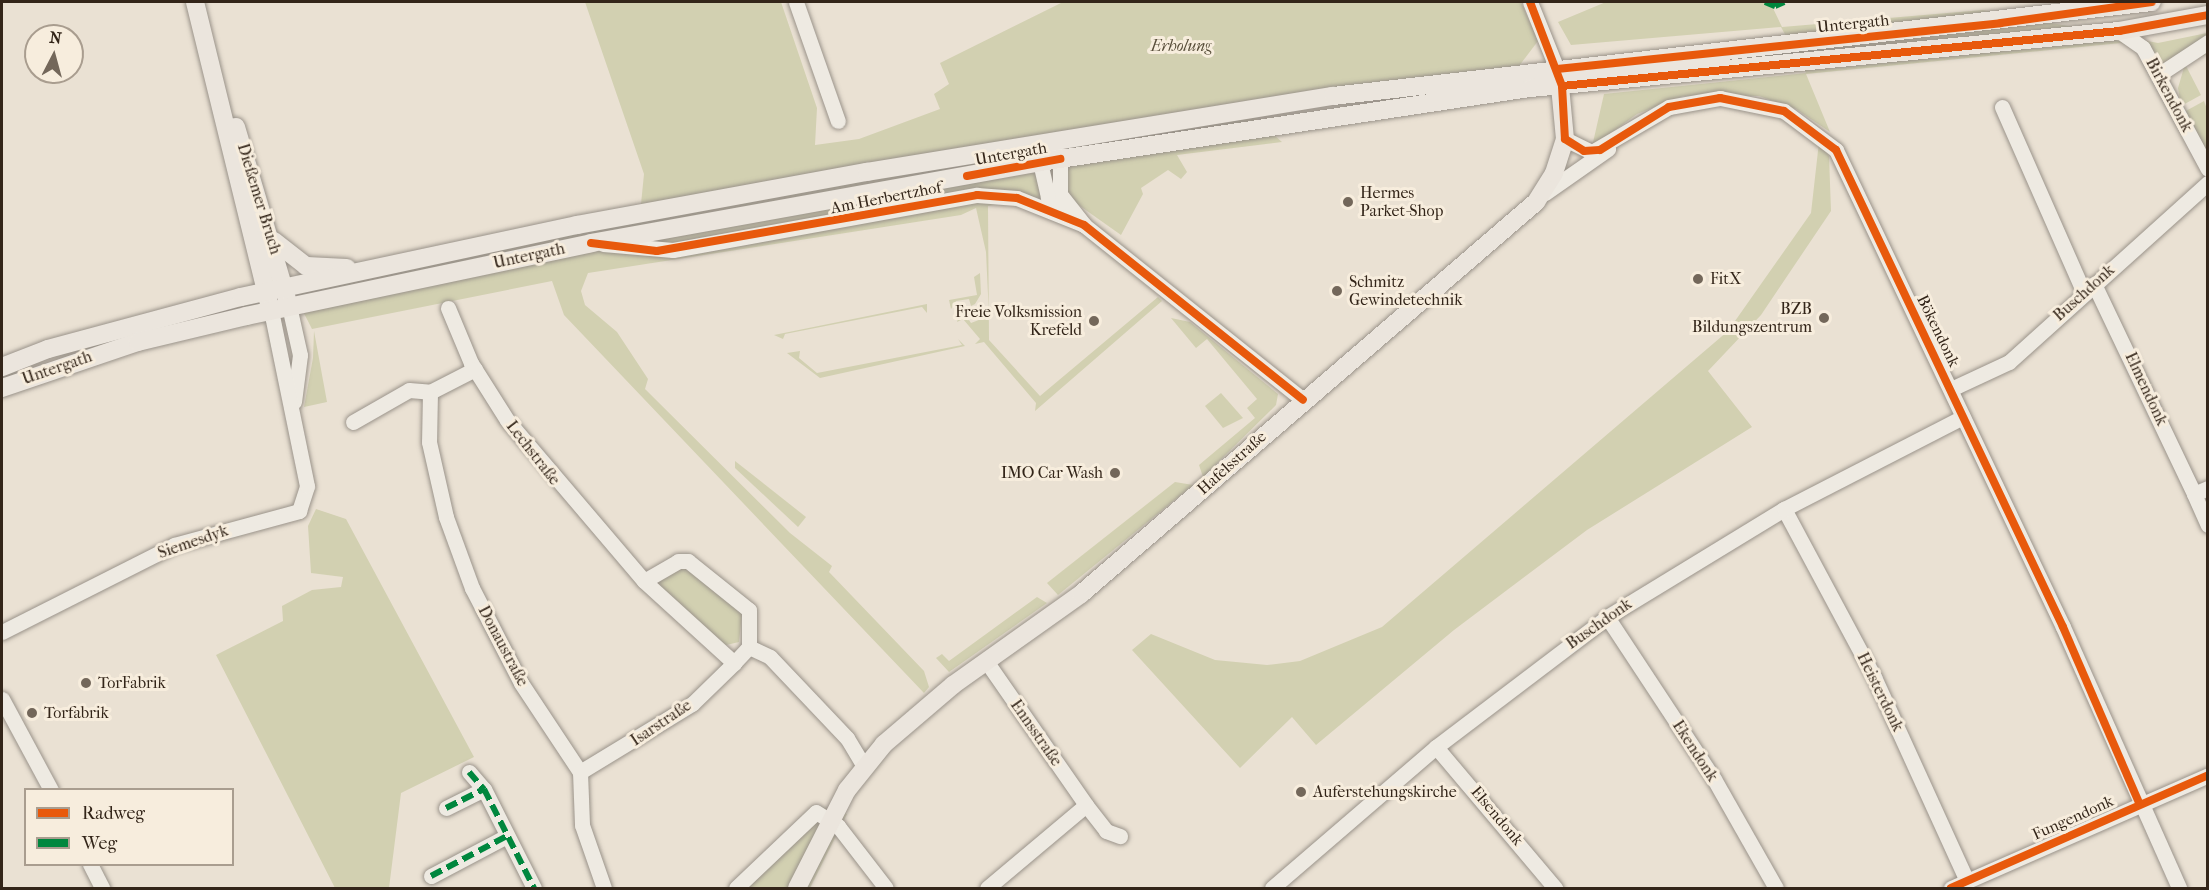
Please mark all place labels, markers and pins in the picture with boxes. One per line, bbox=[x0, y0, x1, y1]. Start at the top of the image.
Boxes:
place label: Hermes Parket-Shop bbox=[1360, 183, 1443, 221]
marker: Hermes Parket-Shop bbox=[1341, 195, 1355, 209]
place label: FitX bbox=[1710, 269, 1741, 289]
place label: Schmitz Gewindetechnik bbox=[1349, 272, 1462, 310]
marker: FitX bbox=[1691, 272, 1705, 286]
marker: Schmitz Gewindetechnik bbox=[1330, 284, 1344, 298]
place label: BZB Bildungszentrum bbox=[1692, 299, 1812, 337]
place label: Freie Volksmission Krefeld bbox=[955, 302, 1082, 340]
marker: BZB Bildungszentrum bbox=[1817, 311, 1831, 325]
marker: Freie Volksmission Krefeld bbox=[1087, 314, 1101, 328]
place label: IMO Car Wash bbox=[1001, 463, 1103, 483]
marker: IMO Car Wash bbox=[1108, 466, 1122, 480]
place label: TorFabrik bbox=[98, 673, 166, 693]
marker: TorFabrik bbox=[79, 676, 93, 690]
place label: Torfabrik bbox=[44, 703, 109, 723]
marker: Torfabrik bbox=[25, 706, 39, 720]
place label: Auferstehungskirche bbox=[1313, 782, 1457, 802]
marker: Auferstehungskirche bbox=[1294, 785, 1308, 799]

